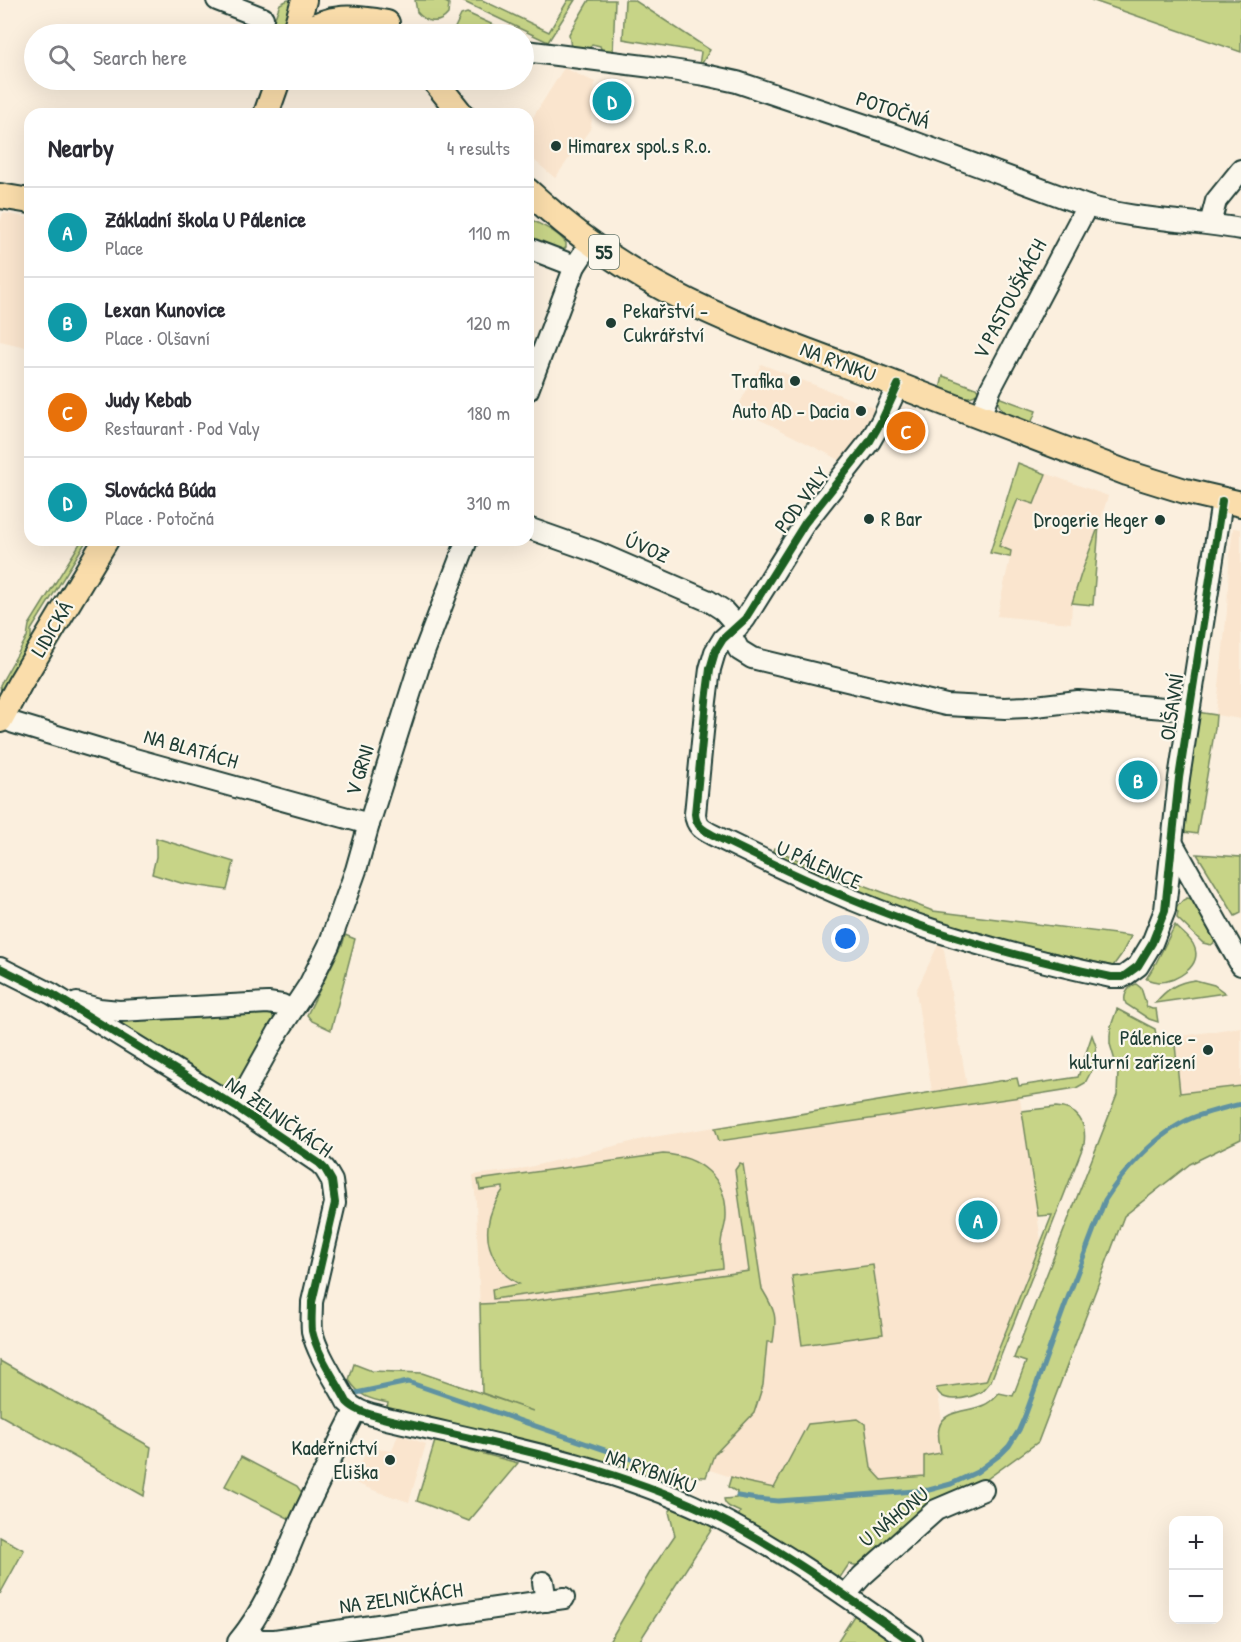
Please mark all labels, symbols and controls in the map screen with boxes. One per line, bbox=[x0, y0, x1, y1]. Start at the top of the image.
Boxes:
search box bbox=[24, 24, 534, 90]
icon: search bbox=[45, 41, 78, 74]
text: Search here bbox=[93, 42, 187, 72]
pin: D bbox=[592, 78, 632, 124]
street label: POTOČNÁ bbox=[852, 83, 934, 136]
text: Nearby bbox=[48, 130, 114, 165]
place label: Himarex spol.s R.o. bbox=[568, 131, 711, 160]
text: 4 results bbox=[447, 134, 510, 161]
marker: Himarex spol.s R.o. bbox=[549, 139, 563, 153]
text: Základní škola U Pálenice bbox=[105, 204, 306, 234]
text: A bbox=[63, 219, 72, 246]
text: 110 m bbox=[468, 219, 510, 246]
text: Place bbox=[105, 234, 144, 261]
street label: V PASTOUŠKÁCH bbox=[966, 234, 1053, 364]
road number: 55 bbox=[589, 235, 619, 269]
text: Lexan Kunovice bbox=[105, 294, 226, 324]
place label: Pekařství - Cukrářství bbox=[623, 296, 708, 349]
text: B bbox=[62, 309, 73, 336]
text: 120 m bbox=[466, 309, 510, 336]
marker: Pekařství - Cukrářství bbox=[604, 316, 618, 330]
text: Place · Olšavní bbox=[105, 324, 210, 351]
street label: NA RYNKU bbox=[796, 334, 880, 389]
place label: Trafika bbox=[732, 366, 783, 395]
marker: Trafika bbox=[788, 374, 802, 388]
text: Judy Kebab bbox=[105, 384, 192, 414]
place label: Auto AD - Dacia bbox=[732, 396, 849, 425]
text: C bbox=[62, 399, 73, 426]
text: 180 m bbox=[467, 399, 510, 426]
marker: Auto AD - Dacia bbox=[854, 404, 868, 418]
pin: C bbox=[886, 408, 926, 454]
text: Restaurant · Pod Valy bbox=[105, 414, 260, 441]
street label: POD VALY bbox=[767, 460, 836, 539]
text: Slovácká Búda bbox=[105, 474, 216, 504]
text: D bbox=[63, 489, 72, 516]
text: 310 m bbox=[467, 489, 510, 516]
text: Place · Potočná bbox=[105, 504, 214, 531]
place label: R Bar bbox=[881, 504, 922, 533]
place label: Drogerie Heger bbox=[1034, 505, 1148, 534]
marker: R Bar bbox=[862, 512, 876, 526]
marker: Drogerie Heger bbox=[1153, 513, 1167, 527]
street label: ÚVOZ bbox=[621, 525, 674, 570]
street label: LIDICKÁ bbox=[24, 595, 80, 662]
street label: OLŠAVNÍ bbox=[1152, 672, 1191, 742]
street label: NA BLATÁCH bbox=[141, 721, 242, 776]
street label: V GRNI bbox=[338, 741, 381, 799]
pin: B bbox=[1118, 758, 1158, 802]
street label: U PÁLENICE bbox=[772, 833, 867, 896]
your location bbox=[831, 924, 860, 953]
place label: Pálenice - kulturní zařízení bbox=[1069, 1023, 1196, 1076]
marker: Pálenice - kulturní zařízení bbox=[1201, 1043, 1215, 1057]
street label: NA ZELNIČKÁCH bbox=[220, 1069, 339, 1164]
pin: A bbox=[958, 1198, 998, 1242]
place label: Kadeřnictví Eliška bbox=[291, 1433, 378, 1486]
street label: NA RYBNÍKU bbox=[602, 1441, 700, 1500]
marker: Kadeřnictví Eliška bbox=[383, 1453, 397, 1467]
street label: U NÁHONU bbox=[853, 1480, 935, 1554]
map controls bbox=[1169, 1516, 1223, 1624]
button: + bbox=[1169, 1516, 1223, 1570]
button: − bbox=[1169, 1570, 1223, 1624]
street label: NA ZELNIČKÁCH bbox=[337, 1574, 465, 1621]

